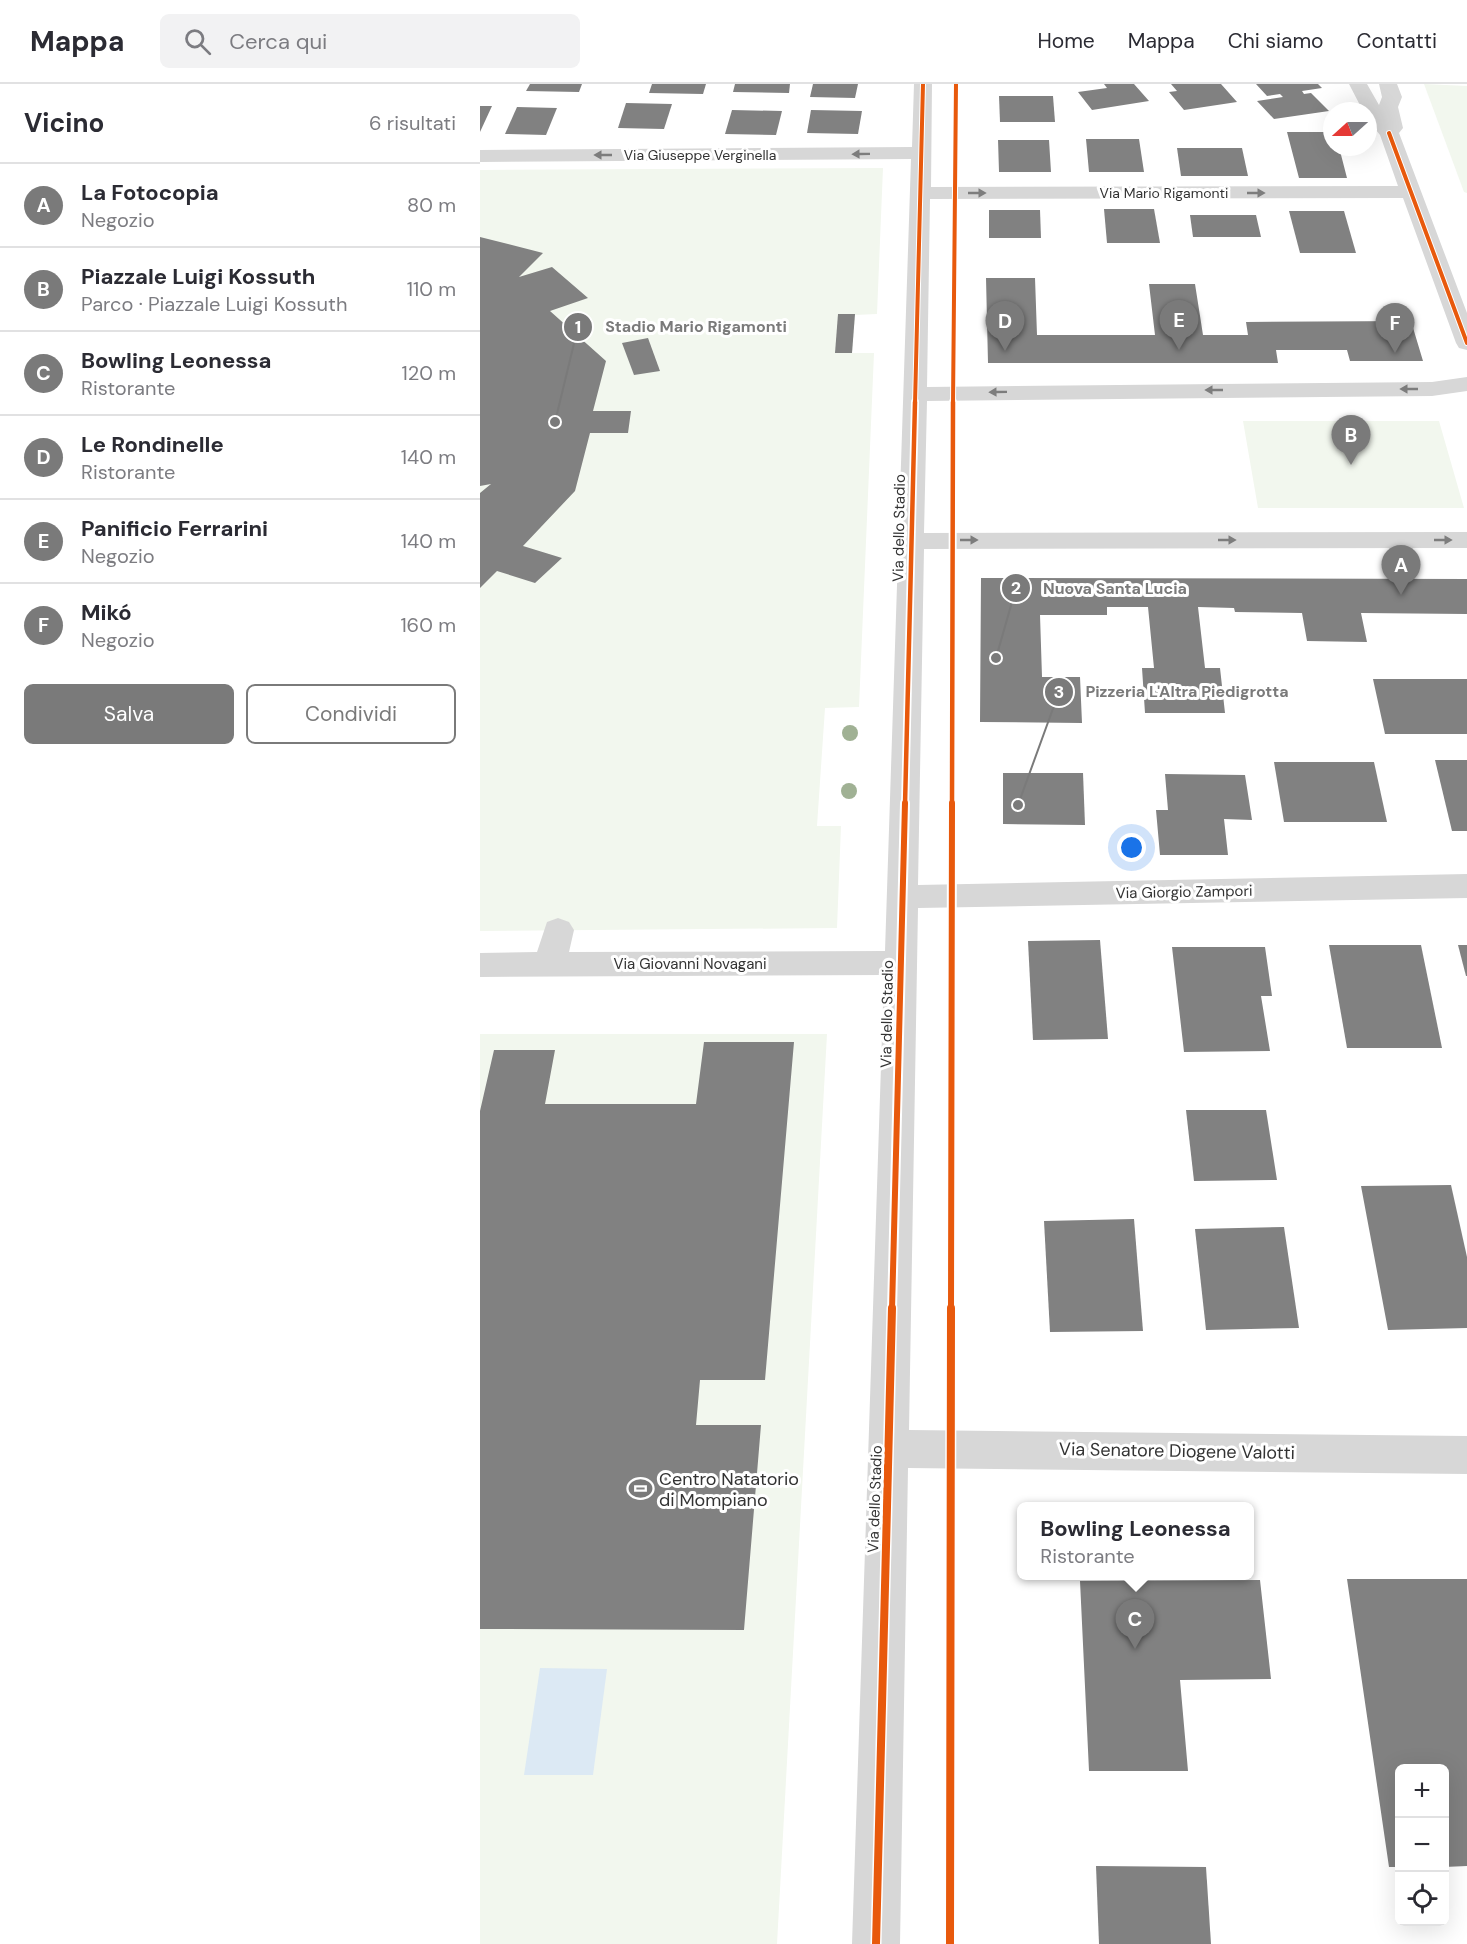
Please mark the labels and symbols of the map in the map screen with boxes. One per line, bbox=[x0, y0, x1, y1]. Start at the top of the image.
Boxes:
north arrow bbox=[1323, 102, 1377, 156]
street label: Via Giuseppe Verginella bbox=[624, 146, 776, 164]
one-way arrow bbox=[852, 149, 871, 159]
one-way arrow bbox=[594, 150, 613, 160]
street label: Via Mario Rigamonti bbox=[1100, 184, 1228, 202]
one-way arrow bbox=[968, 188, 987, 198]
one-way arrow bbox=[1247, 188, 1266, 198]
pin: E bbox=[1160, 300, 1198, 350]
pin: D bbox=[986, 302, 1024, 351]
pin: F bbox=[1376, 304, 1414, 353]
callout: Stadio Mario Rigamonti bbox=[563, 310, 799, 344]
text: 1 bbox=[575, 315, 581, 339]
text: Stadio Mario Rigamonti bbox=[605, 316, 787, 337]
one-way arrow bbox=[1399, 384, 1418, 394]
one-way arrow bbox=[1204, 385, 1223, 395]
one-way arrow bbox=[988, 387, 1007, 397]
pin: B bbox=[1332, 416, 1370, 465]
street label: Via dello Stadio bbox=[888, 474, 910, 582]
one-way arrow bbox=[960, 535, 979, 545]
one-way arrow bbox=[1218, 535, 1237, 545]
one-way arrow bbox=[1434, 535, 1453, 545]
pin: A bbox=[1382, 546, 1420, 595]
callout: Nuova Santa Lucia bbox=[1001, 571, 1199, 605]
text: 2 bbox=[1011, 576, 1021, 600]
text: Nuova Santa Lucia bbox=[1043, 578, 1187, 599]
callout: Pizzeria L'Altra Piedigrotta bbox=[1044, 675, 1301, 709]
text: 3 bbox=[1054, 680, 1064, 704]
text: Pizzeria L'Altra Piedigrotta bbox=[1085, 681, 1289, 702]
your location bbox=[1117, 833, 1146, 862]
street label: Via Giorgio Zampori bbox=[1115, 881, 1253, 903]
street label: Via Giovanni Novagani bbox=[613, 954, 767, 974]
street label: Via dello Stadio bbox=[876, 960, 898, 1068]
street label: Via Senatore Diogene Valotti bbox=[1059, 1437, 1295, 1465]
street label: Via dello Stadio bbox=[863, 1445, 887, 1553]
place label: Centro Natatorio di Mompiano bbox=[659, 1467, 799, 1512]
sports icon: Centro Natatorio di Mompiano bbox=[628, 1476, 654, 1502]
pin: C bbox=[1116, 1600, 1154, 1649]

